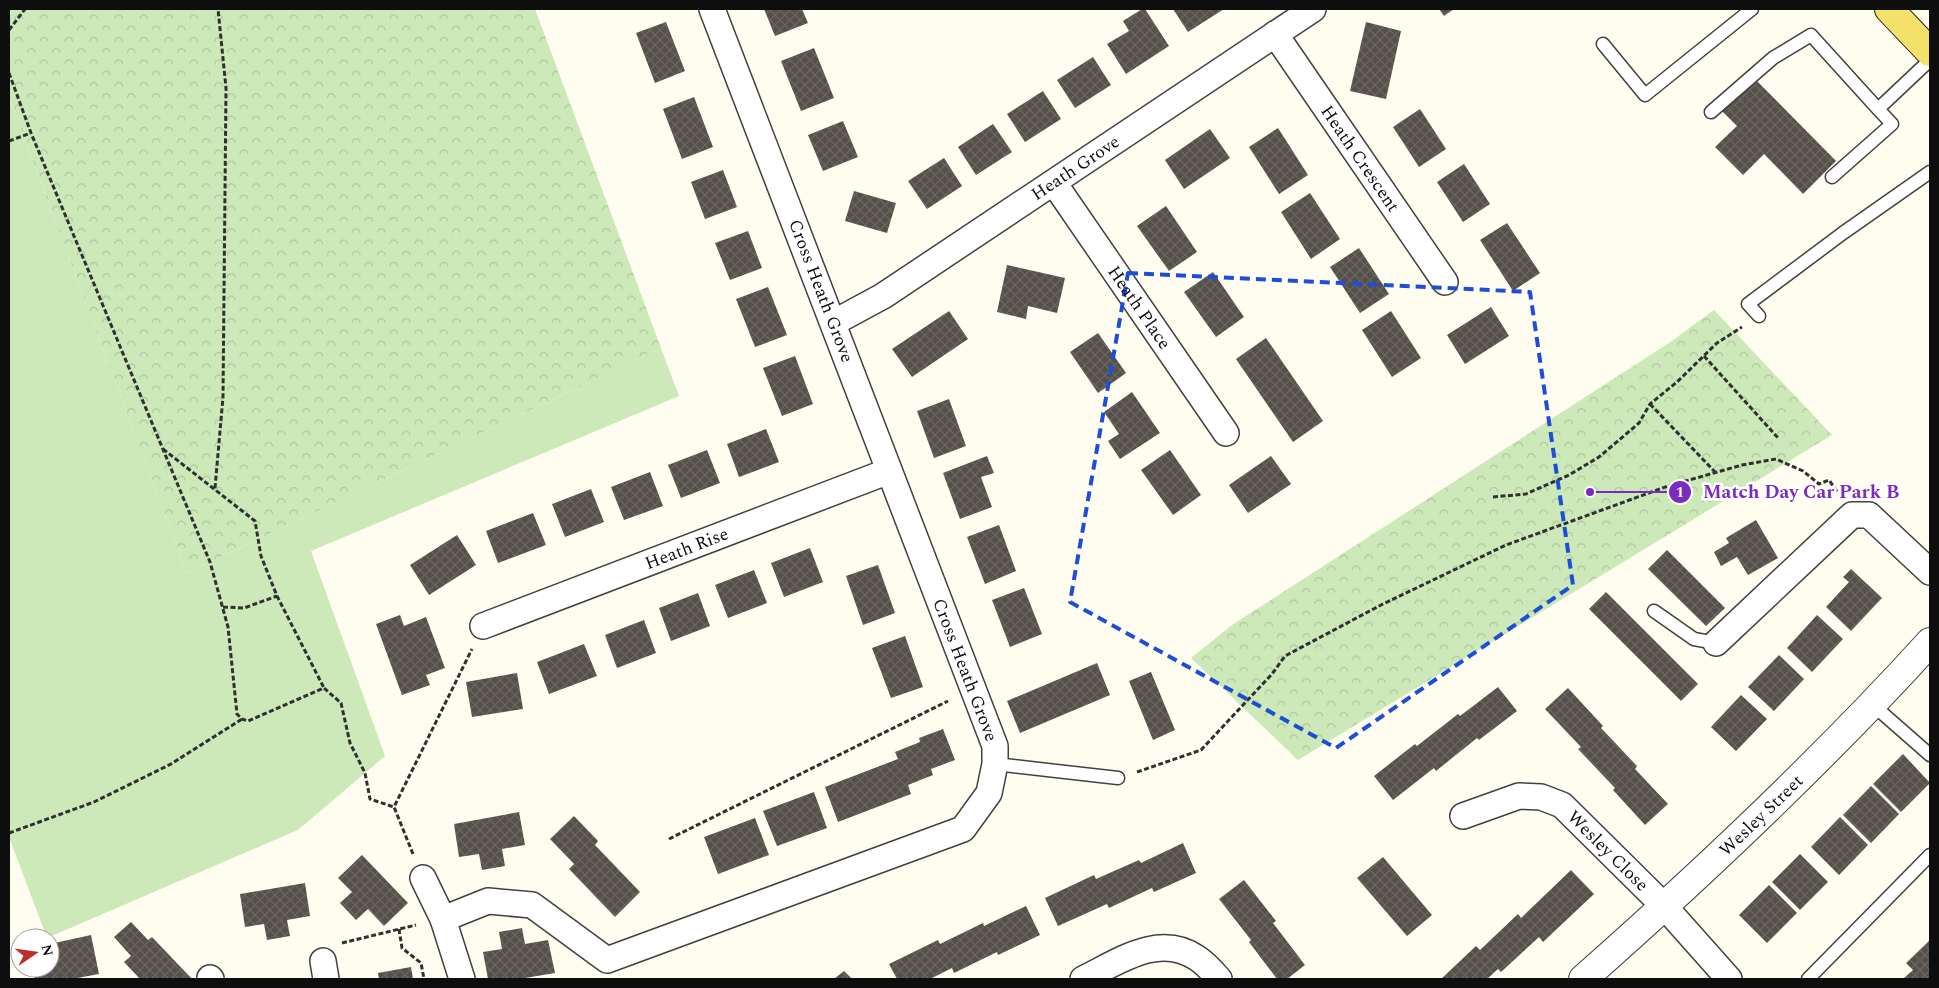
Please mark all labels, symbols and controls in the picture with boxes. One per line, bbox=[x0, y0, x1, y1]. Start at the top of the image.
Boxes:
street label: Heath Crescent bbox=[1314, 100, 1407, 218]
street label: Heath Grove bbox=[1026, 128, 1125, 207]
street label: Cross Heath Grove bbox=[781, 215, 861, 367]
street label: Heath Place bbox=[1101, 260, 1178, 355]
callout: Match Day Car Park B bbox=[1668, 475, 1909, 509]
text: Match Day Car Park B bbox=[1703, 478, 1899, 507]
text: 1 bbox=[1676, 481, 1684, 504]
street label: Heath Rise bbox=[641, 520, 732, 576]
street label: Cross Heath Grove bbox=[925, 594, 1005, 746]
street label: Wesley Street bbox=[1713, 768, 1809, 862]
street label: Wesley Close bbox=[1561, 804, 1655, 898]
north arrow bbox=[10, 928, 60, 978]
text: N bbox=[36, 942, 59, 958]

